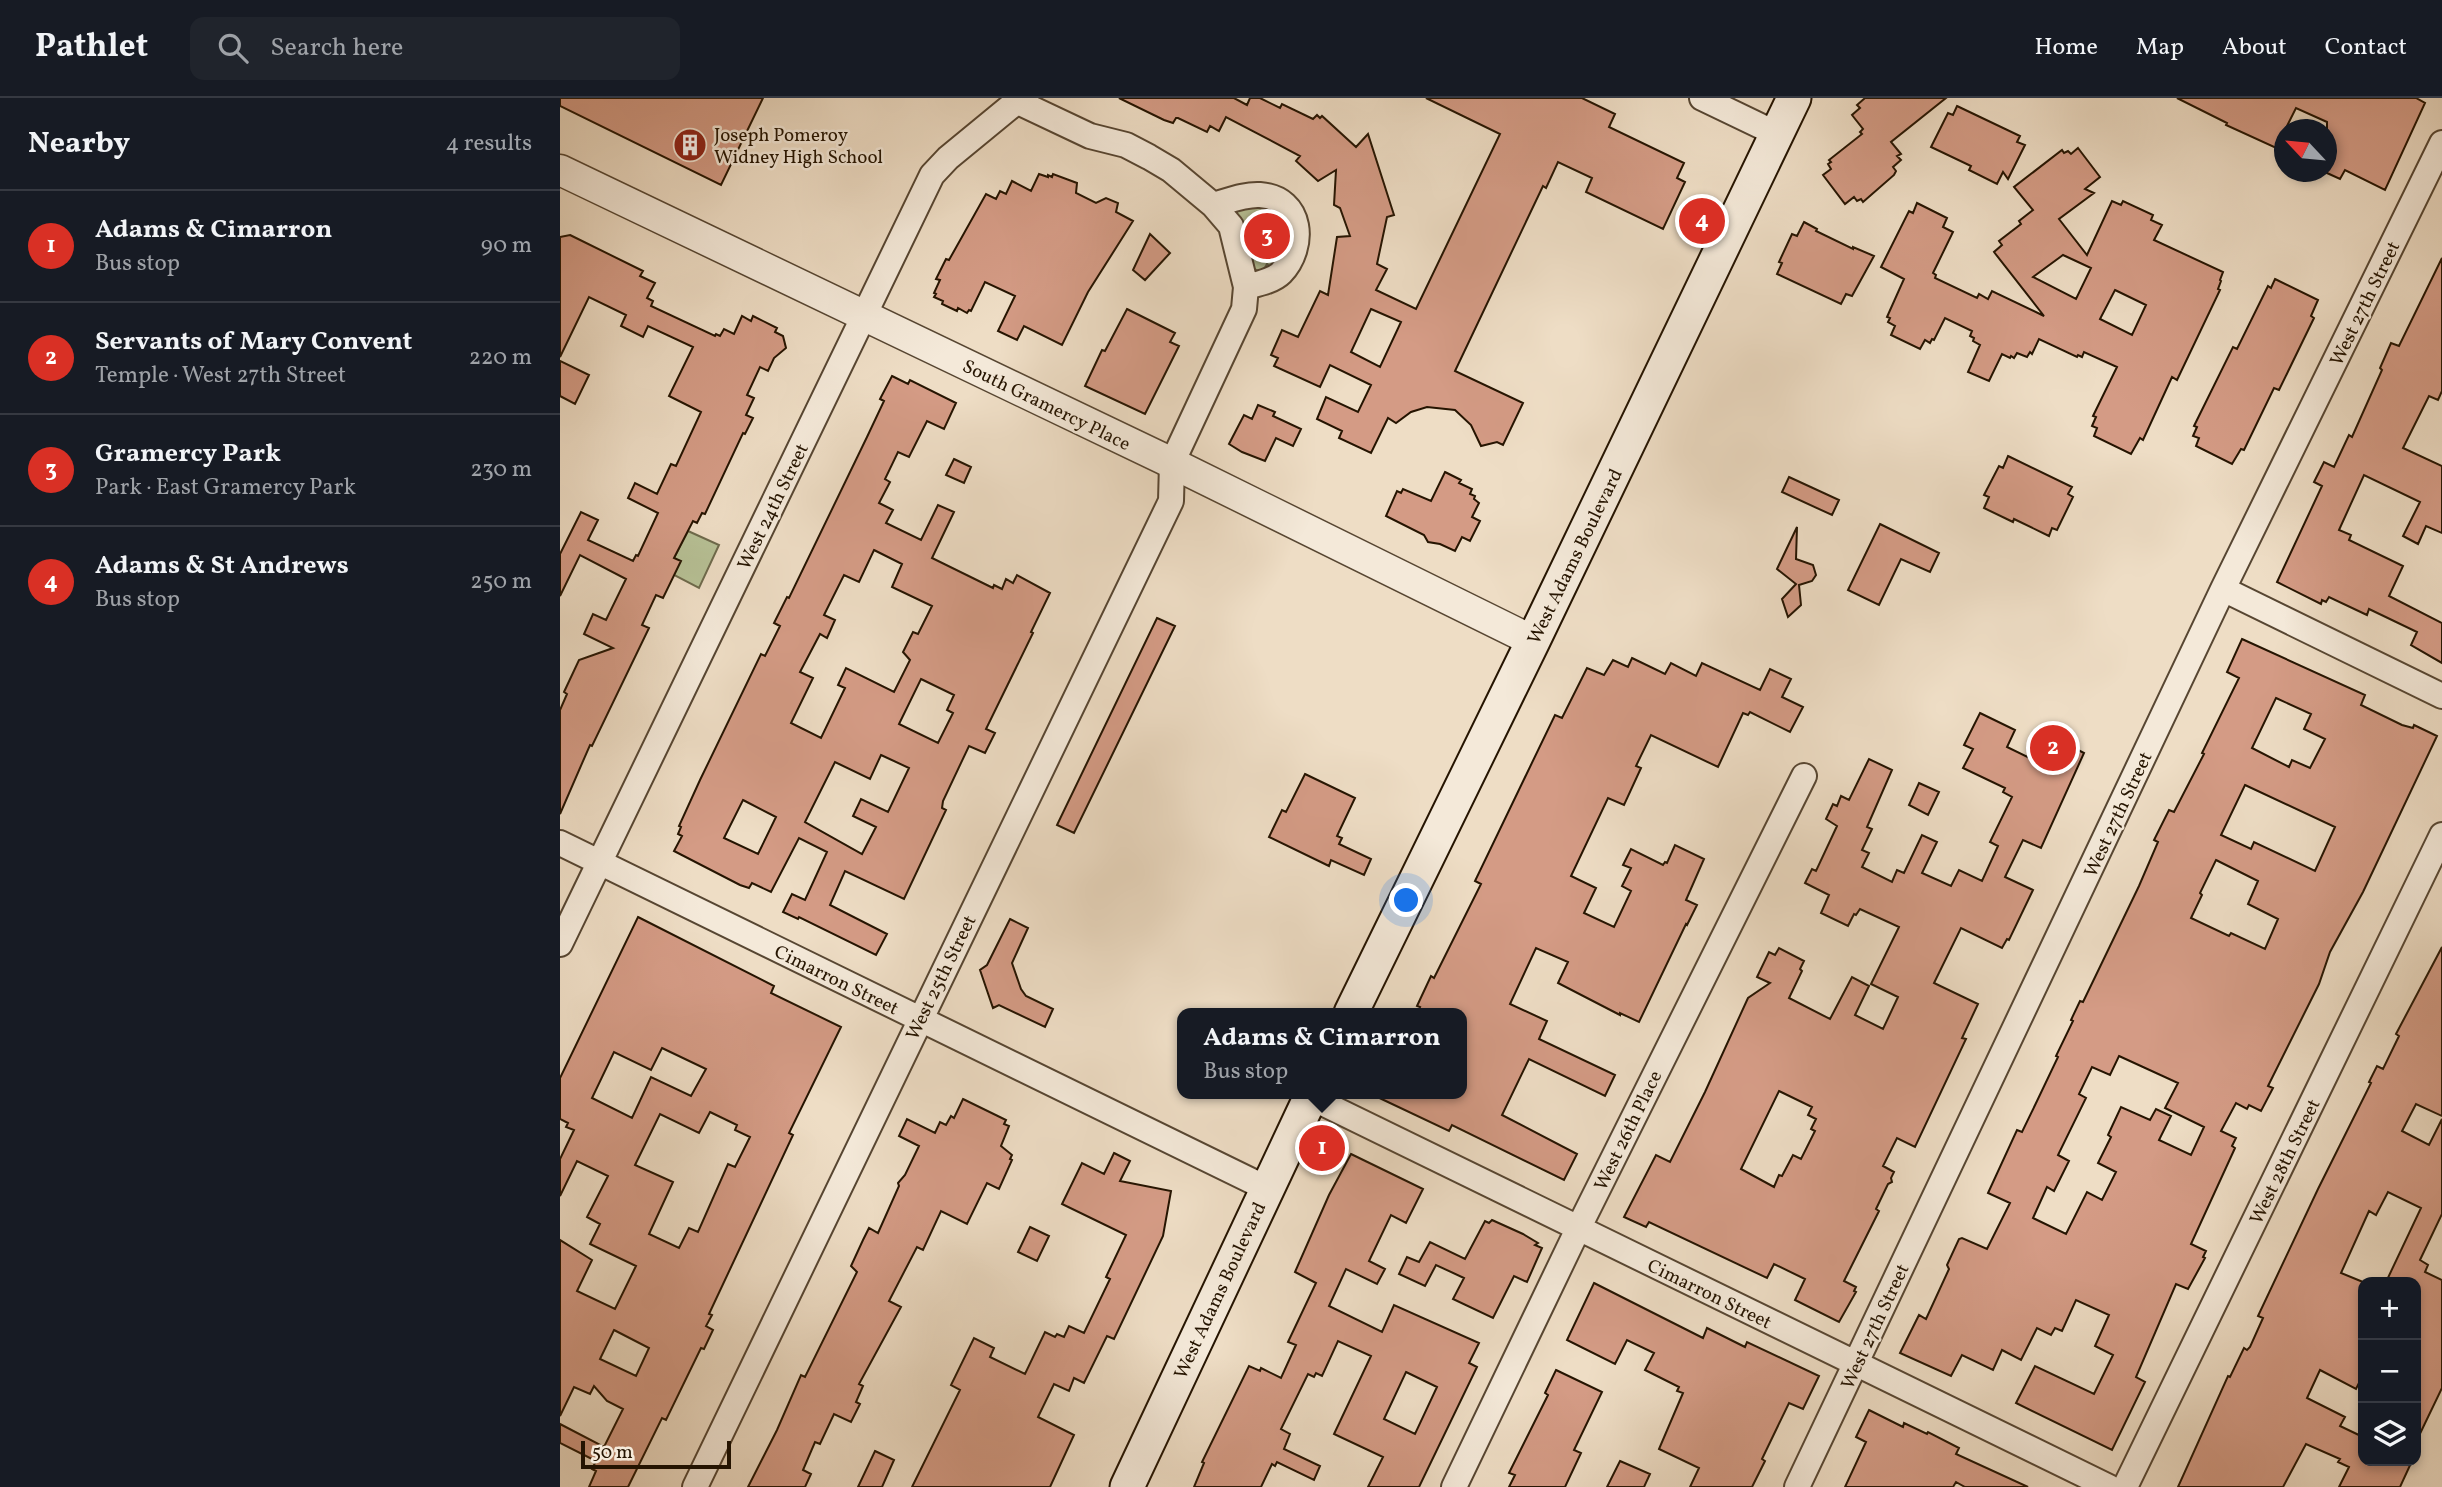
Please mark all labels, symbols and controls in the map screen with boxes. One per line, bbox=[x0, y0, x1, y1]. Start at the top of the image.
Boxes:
search box bbox=[190, 17, 680, 80]
text: Pathlet bbox=[35, 25, 148, 71]
icon: search bbox=[214, 29, 252, 67]
text: Search here bbox=[270, 30, 403, 66]
text: Home bbox=[2034, 31, 2098, 65]
text: Map bbox=[2136, 31, 2184, 65]
text: About bbox=[2222, 31, 2287, 65]
text: Contact bbox=[2325, 31, 2407, 65]
north arrow bbox=[2274, 119, 2337, 182]
text: Nearby bbox=[28, 123, 130, 165]
place label: Joseph Pomeroy Widney High School bbox=[714, 123, 883, 171]
building icon: Joseph Pomeroy Widney High School bbox=[671, 126, 709, 164]
text: 4 results bbox=[446, 128, 532, 160]
pin: 4 bbox=[1679, 195, 1725, 247]
pin: 3 bbox=[1244, 210, 1290, 262]
text: Adams & Cimarron bbox=[95, 212, 332, 248]
text: 1 bbox=[46, 230, 56, 262]
text: 90 m bbox=[481, 230, 532, 262]
street label: West 27th Street bbox=[2324, 237, 2407, 371]
text: Bus stop bbox=[95, 248, 180, 280]
text: Servants of Mary Convent bbox=[95, 324, 412, 360]
text: 2 bbox=[45, 342, 57, 374]
text: 220 m bbox=[469, 342, 532, 374]
street label: South Gramercy Place bbox=[958, 354, 1134, 458]
text: Temple · West 27th Street bbox=[95, 360, 346, 392]
text: Gramercy Park bbox=[95, 436, 281, 472]
street label: West 24th Street bbox=[732, 439, 816, 574]
text: 3 bbox=[45, 454, 57, 486]
text: 230 m bbox=[470, 454, 532, 486]
street label: West Adams Boulevard bbox=[1522, 465, 1630, 649]
text: Park · East Gramercy Park bbox=[95, 472, 356, 504]
text: Adams & St Andrews bbox=[95, 548, 349, 584]
text: 4 bbox=[44, 566, 58, 598]
text: 250 m bbox=[470, 566, 532, 598]
text: Bus stop bbox=[95, 584, 180, 616]
pin: 2 bbox=[2030, 722, 2076, 774]
street label: West 27th Street bbox=[2078, 748, 2159, 882]
your location bbox=[1389, 883, 1423, 917]
street label: West 25th Street bbox=[900, 911, 983, 1045]
street label: Cimarron Street bbox=[770, 939, 903, 1022]
popup bbox=[1177, 1008, 1467, 1099]
text: Adams & Cimarron bbox=[1203, 1020, 1441, 1056]
text: Bus stop bbox=[1203, 1056, 1288, 1088]
street label: West 26th Place bbox=[1589, 1067, 1669, 1195]
street label: West 28th Street bbox=[2244, 1094, 2328, 1229]
pin: 1 bbox=[1299, 1122, 1345, 1174]
street label: West Adams Boulevard bbox=[1168, 1198, 1273, 1384]
street label: Cimarron Street bbox=[1643, 1253, 1776, 1336]
street label: West 27th Street bbox=[1835, 1260, 1916, 1394]
map controls bbox=[2358, 1277, 2421, 1466]
button: + bbox=[2358, 1277, 2421, 1340]
button: − bbox=[2358, 1340, 2421, 1403]
button: layers bbox=[2358, 1403, 2421, 1466]
scale bar bbox=[581, 1438, 732, 1470]
text: 50 m bbox=[592, 1440, 633, 1466]

